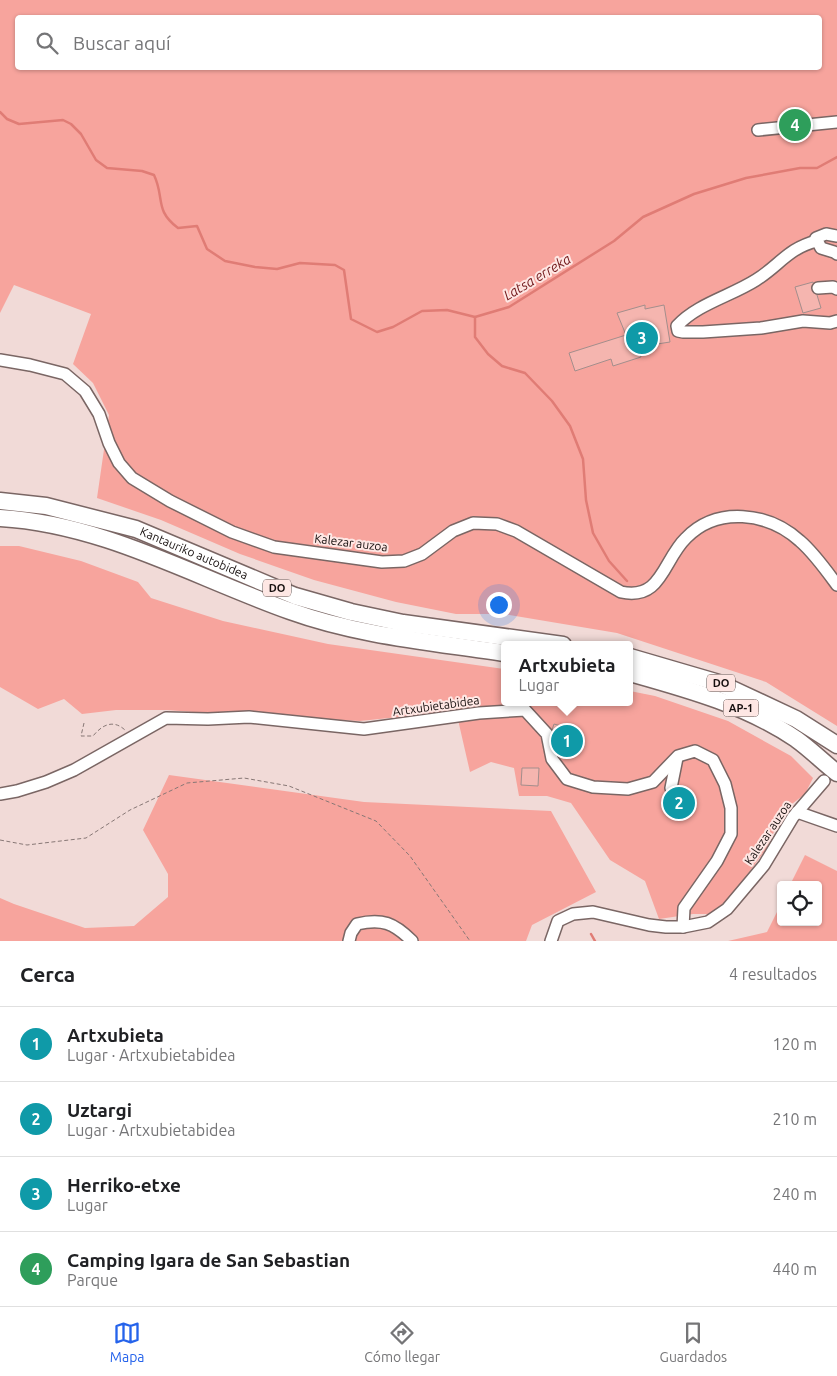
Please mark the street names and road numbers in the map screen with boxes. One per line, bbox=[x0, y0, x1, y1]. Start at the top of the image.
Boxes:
street label: Kantauriko autobidea bbox=[138, 524, 250, 581]
street label: Kalezar auzoa bbox=[314, 532, 388, 553]
road number: DO bbox=[263, 580, 291, 596]
road number: DO bbox=[707, 674, 735, 691]
street label: Artxubietabidea bbox=[392, 693, 480, 718]
road number: AP-1 bbox=[724, 700, 758, 716]
street label: Kalezar auzoa bbox=[742, 798, 794, 867]

